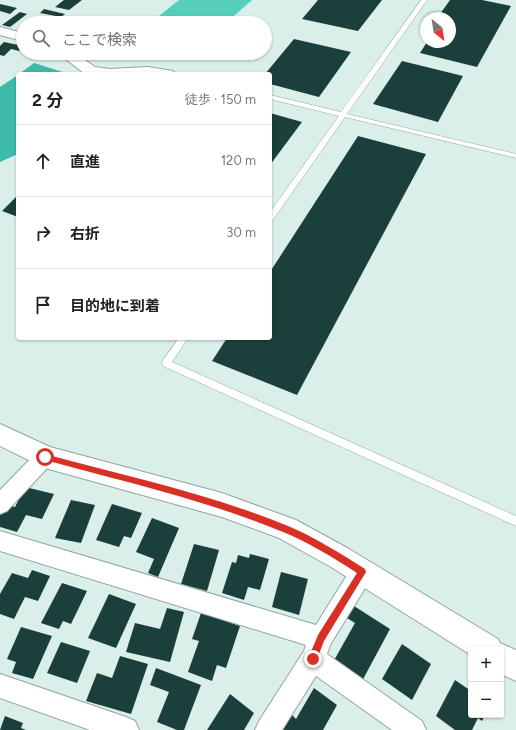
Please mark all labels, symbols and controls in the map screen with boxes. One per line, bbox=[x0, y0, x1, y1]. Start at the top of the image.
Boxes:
north arrow bbox=[420, 12, 456, 48]
search box bbox=[16, 16, 272, 60]
icon: search bbox=[30, 27, 52, 49]
text: ここで検索 bbox=[62, 31, 137, 49]
text: 2 分 bbox=[32, 90, 63, 110]
text: 徒歩 · 150 m bbox=[185, 92, 256, 107]
icon: ahead bbox=[32, 150, 54, 172]
text: 直進 bbox=[70, 153, 100, 171]
text: 120 m bbox=[221, 153, 256, 168]
icon: right bbox=[32, 222, 54, 244]
text: 右折 bbox=[70, 225, 100, 243]
text: 30 m bbox=[226, 225, 256, 240]
icon: arrive bbox=[32, 294, 54, 316]
text: 目的地に到着 bbox=[70, 297, 160, 315]
route start bbox=[36, 448, 54, 466]
map controls bbox=[468, 646, 504, 718]
button: + bbox=[468, 646, 504, 682]
route end bbox=[304, 650, 322, 668]
button: − bbox=[468, 682, 504, 718]

